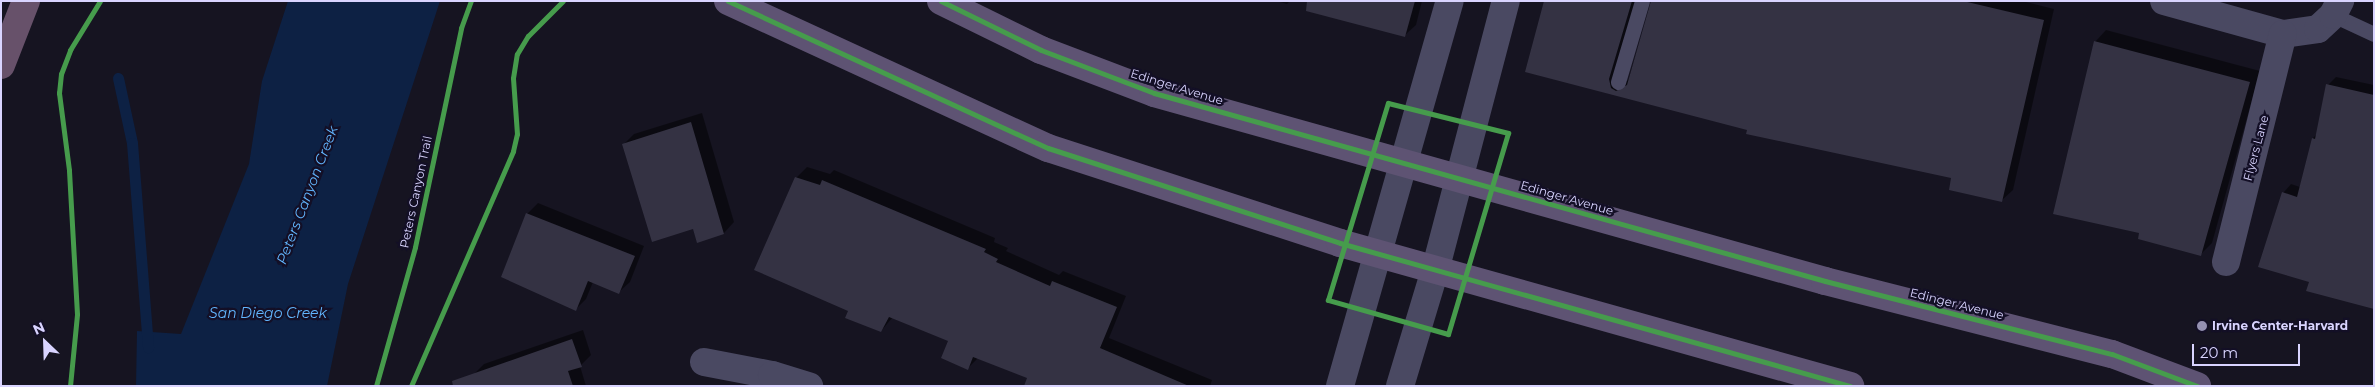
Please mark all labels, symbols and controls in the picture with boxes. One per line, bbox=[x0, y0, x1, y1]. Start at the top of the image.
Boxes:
street label: Edinger Avenue bbox=[1129, 66, 1225, 108]
street label: Flyers Lane bbox=[2240, 113, 2272, 183]
water label: Peters Canyon Creek bbox=[273, 123, 341, 267]
street label: Peters Canyon Trail bbox=[397, 135, 435, 249]
street label: Edinger Avenue bbox=[1519, 178, 1615, 218]
street label: Edinger Avenue bbox=[1909, 285, 2005, 323]
water label: San Diego Creek bbox=[209, 305, 327, 321]
north arrow bbox=[20, 317, 70, 367]
text: N bbox=[30, 318, 48, 339]
place label: Irvine Center-Harvard bbox=[2212, 319, 2348, 333]
marker: Irvine Center-Harvard bbox=[2196, 320, 2208, 332]
scale bar bbox=[2195, 334, 2302, 366]
text: 20 m bbox=[2200, 343, 2238, 362]

